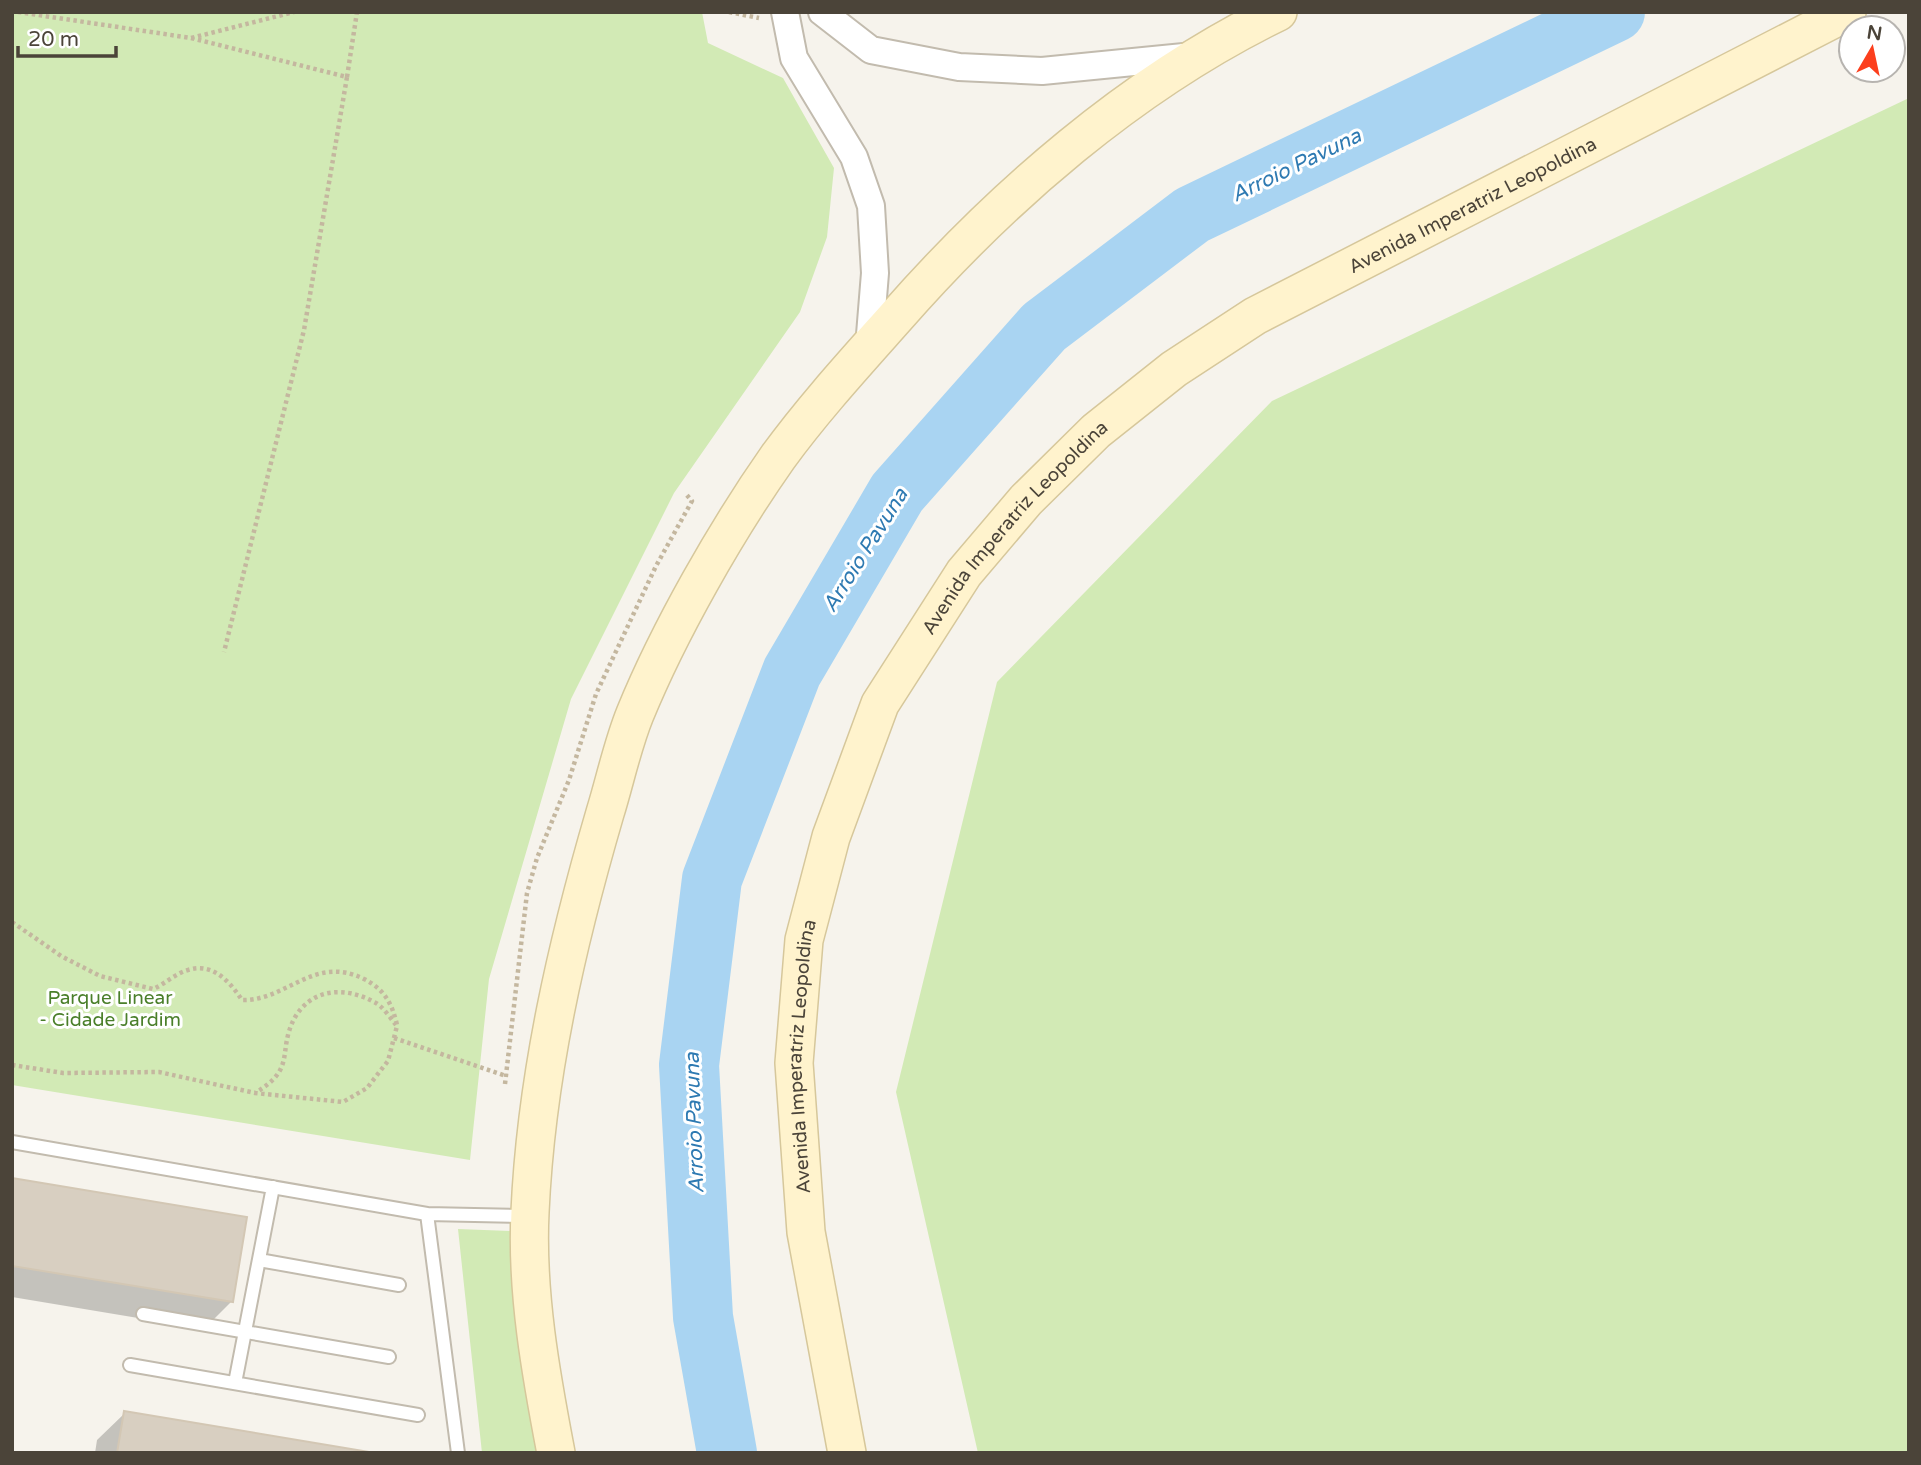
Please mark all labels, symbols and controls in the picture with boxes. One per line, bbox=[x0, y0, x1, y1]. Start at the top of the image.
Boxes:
scale bar bbox=[18, 14, 116, 58]
north arrow bbox=[1837, 14, 1907, 84]
text: N bbox=[1865, 21, 1884, 45]
text: 20 m bbox=[28, 27, 79, 52]
water label: Arroio Pavuna bbox=[1227, 123, 1366, 208]
street label: Avenida Imperatriz Leopoldina bbox=[1345, 133, 1600, 278]
street label: Avenida Imperatriz Leopoldina bbox=[918, 416, 1112, 639]
water label: Arroio Pavuna bbox=[817, 483, 914, 617]
street label: Avenida Imperatriz Leopoldina bbox=[784, 917, 821, 1194]
park label: Parque Linear - Cidade Jardim bbox=[39, 987, 181, 1031]
water label: Arroio Pavuna bbox=[680, 1051, 709, 1194]

